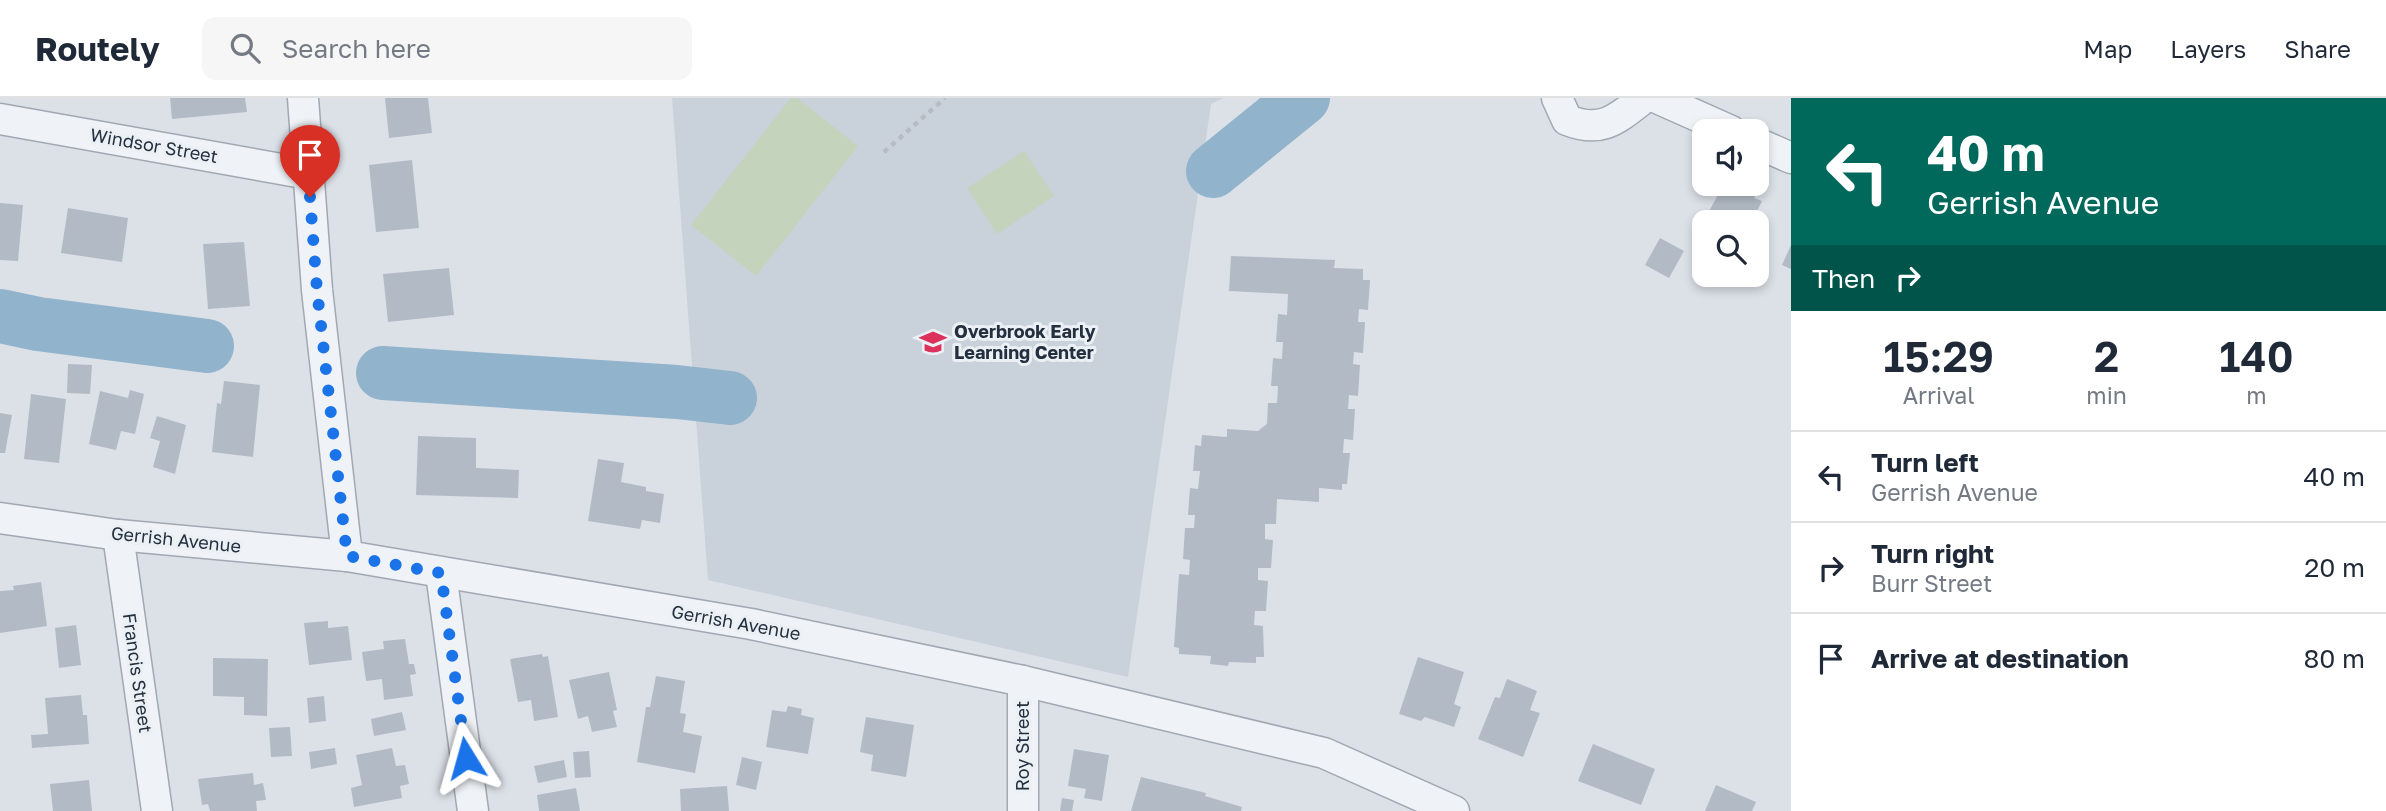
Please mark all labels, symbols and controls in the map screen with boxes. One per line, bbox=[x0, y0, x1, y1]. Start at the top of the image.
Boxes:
search box bbox=[202, 17, 692, 80]
text: Routely bbox=[35, 29, 160, 68]
icon: search bbox=[226, 29, 264, 67]
text: Search here bbox=[282, 33, 431, 64]
text: Map bbox=[2083, 34, 2132, 63]
text: Layers bbox=[2170, 34, 2246, 63]
text: Share bbox=[2284, 34, 2351, 63]
map controls bbox=[1692, 119, 1769, 287]
button: sound bbox=[1692, 119, 1769, 196]
street label: Windsor Street bbox=[89, 123, 220, 167]
text: 40 m bbox=[1927, 123, 2045, 182]
pin bbox=[280, 125, 340, 197]
icon: left bbox=[1812, 126, 1903, 217]
icon: arrive bbox=[291, 136, 329, 174]
text: Gerrish Avenue bbox=[1927, 183, 2159, 221]
button: search bbox=[1692, 210, 1769, 287]
icon: right bbox=[1889, 259, 1927, 297]
text: Then bbox=[1812, 263, 1875, 294]
place label: Overbrook Early Learning Center bbox=[954, 320, 1096, 363]
school or university icon: Overbrook Early Learning Center bbox=[918, 327, 948, 357]
text: 15:29 bbox=[1883, 331, 1994, 381]
text: 2 bbox=[2094, 331, 2119, 381]
text: 140 bbox=[2219, 331, 2294, 381]
text: Arrival bbox=[1903, 381, 1975, 409]
text: min bbox=[2086, 381, 2127, 409]
text: m bbox=[2246, 381, 2267, 409]
text: Turn left bbox=[1871, 447, 1979, 478]
icon: left bbox=[1812, 458, 1850, 496]
text: 40 m bbox=[2304, 461, 2365, 492]
text: Gerrish Avenue bbox=[1871, 478, 2038, 506]
street label: Gerrish Avenue bbox=[110, 521, 242, 557]
text: Turn right bbox=[1871, 538, 1994, 569]
icon: right bbox=[1812, 549, 1850, 587]
text: 20 m bbox=[2304, 552, 2365, 583]
text: Burr Street bbox=[1871, 569, 1992, 597]
street label: Gerrish Avenue bbox=[670, 600, 802, 644]
street label: Francis Street bbox=[119, 612, 157, 734]
icon: arrive bbox=[1812, 640, 1850, 678]
text: Arrive at destination bbox=[1871, 643, 2129, 674]
text: 80 m bbox=[2304, 643, 2365, 674]
street label: Roy Street bbox=[1011, 701, 1033, 791]
position arrow bbox=[429, 721, 503, 795]

